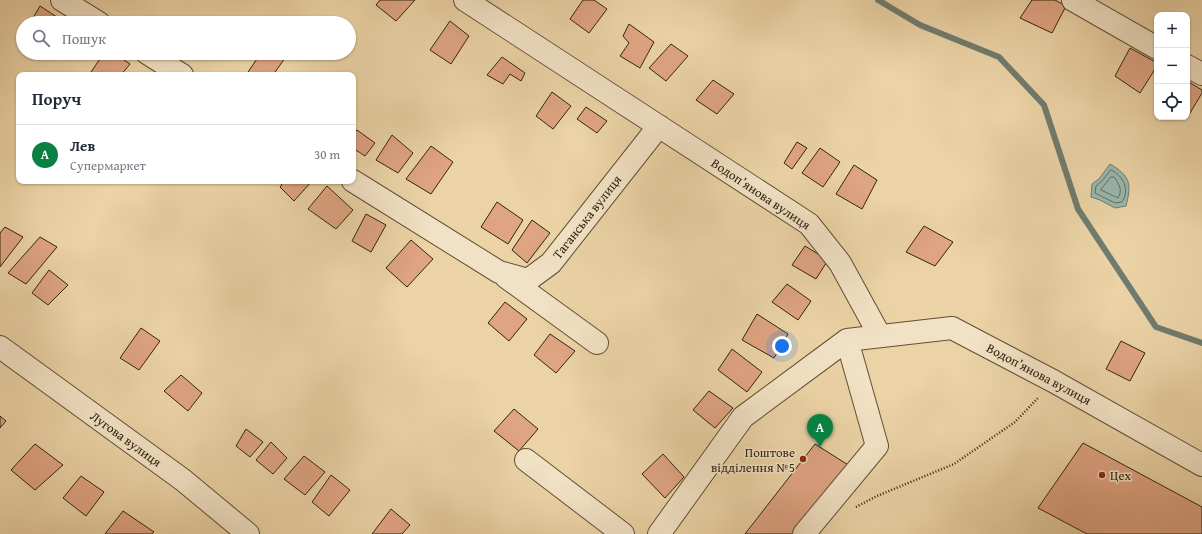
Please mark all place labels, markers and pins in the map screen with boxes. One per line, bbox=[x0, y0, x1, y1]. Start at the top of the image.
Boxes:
pin: A bbox=[807, 414, 833, 447]
place label: Поштове відділення №5 bbox=[711, 443, 795, 477]
marker: Поштове відділення №5 bbox=[798, 454, 808, 464]
place label: Цех bbox=[1110, 466, 1131, 485]
marker: Цех bbox=[1097, 470, 1107, 480]

